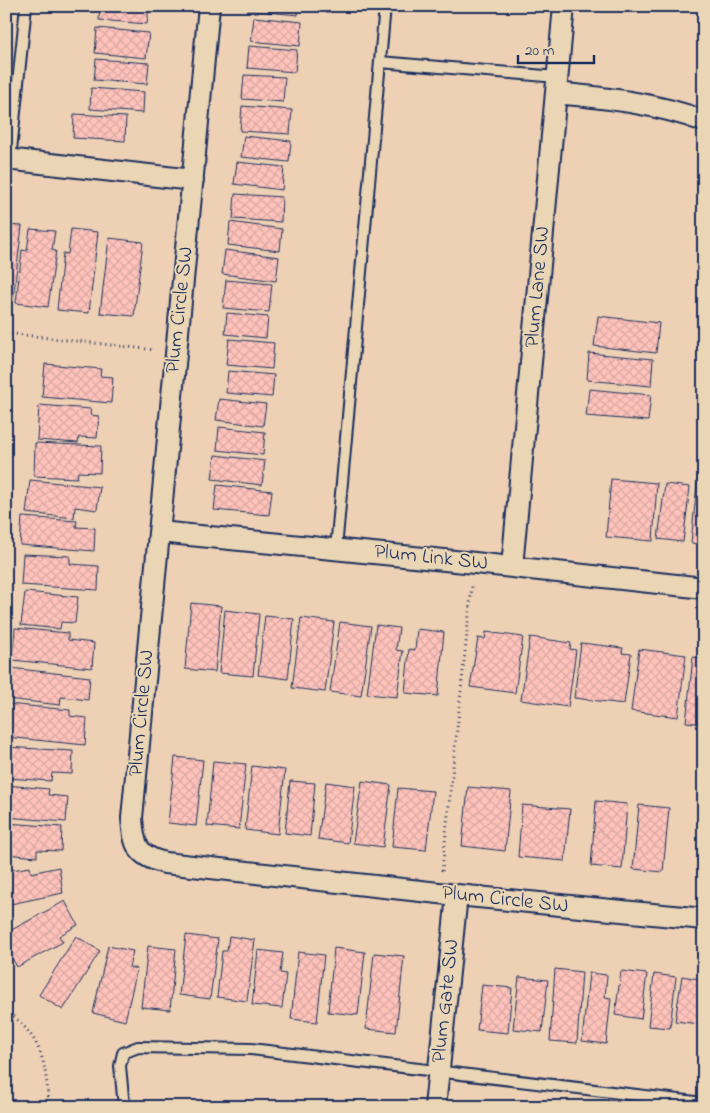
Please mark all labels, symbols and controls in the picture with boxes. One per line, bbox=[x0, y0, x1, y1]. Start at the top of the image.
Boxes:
scale bar bbox=[518, 32, 594, 64]
text: 20 m bbox=[525, 40, 555, 62]
street label: Plum Lane SW bbox=[518, 225, 558, 349]
street label: Plum Circle SW bbox=[158, 245, 202, 375]
street label: Plum Link SW bbox=[373, 537, 489, 579]
street label: Plum Circle SW bbox=[122, 648, 162, 778]
street label: Plum Circle SW bbox=[440, 878, 570, 922]
street label: Plum Gate SW bbox=[425, 938, 467, 1064]

